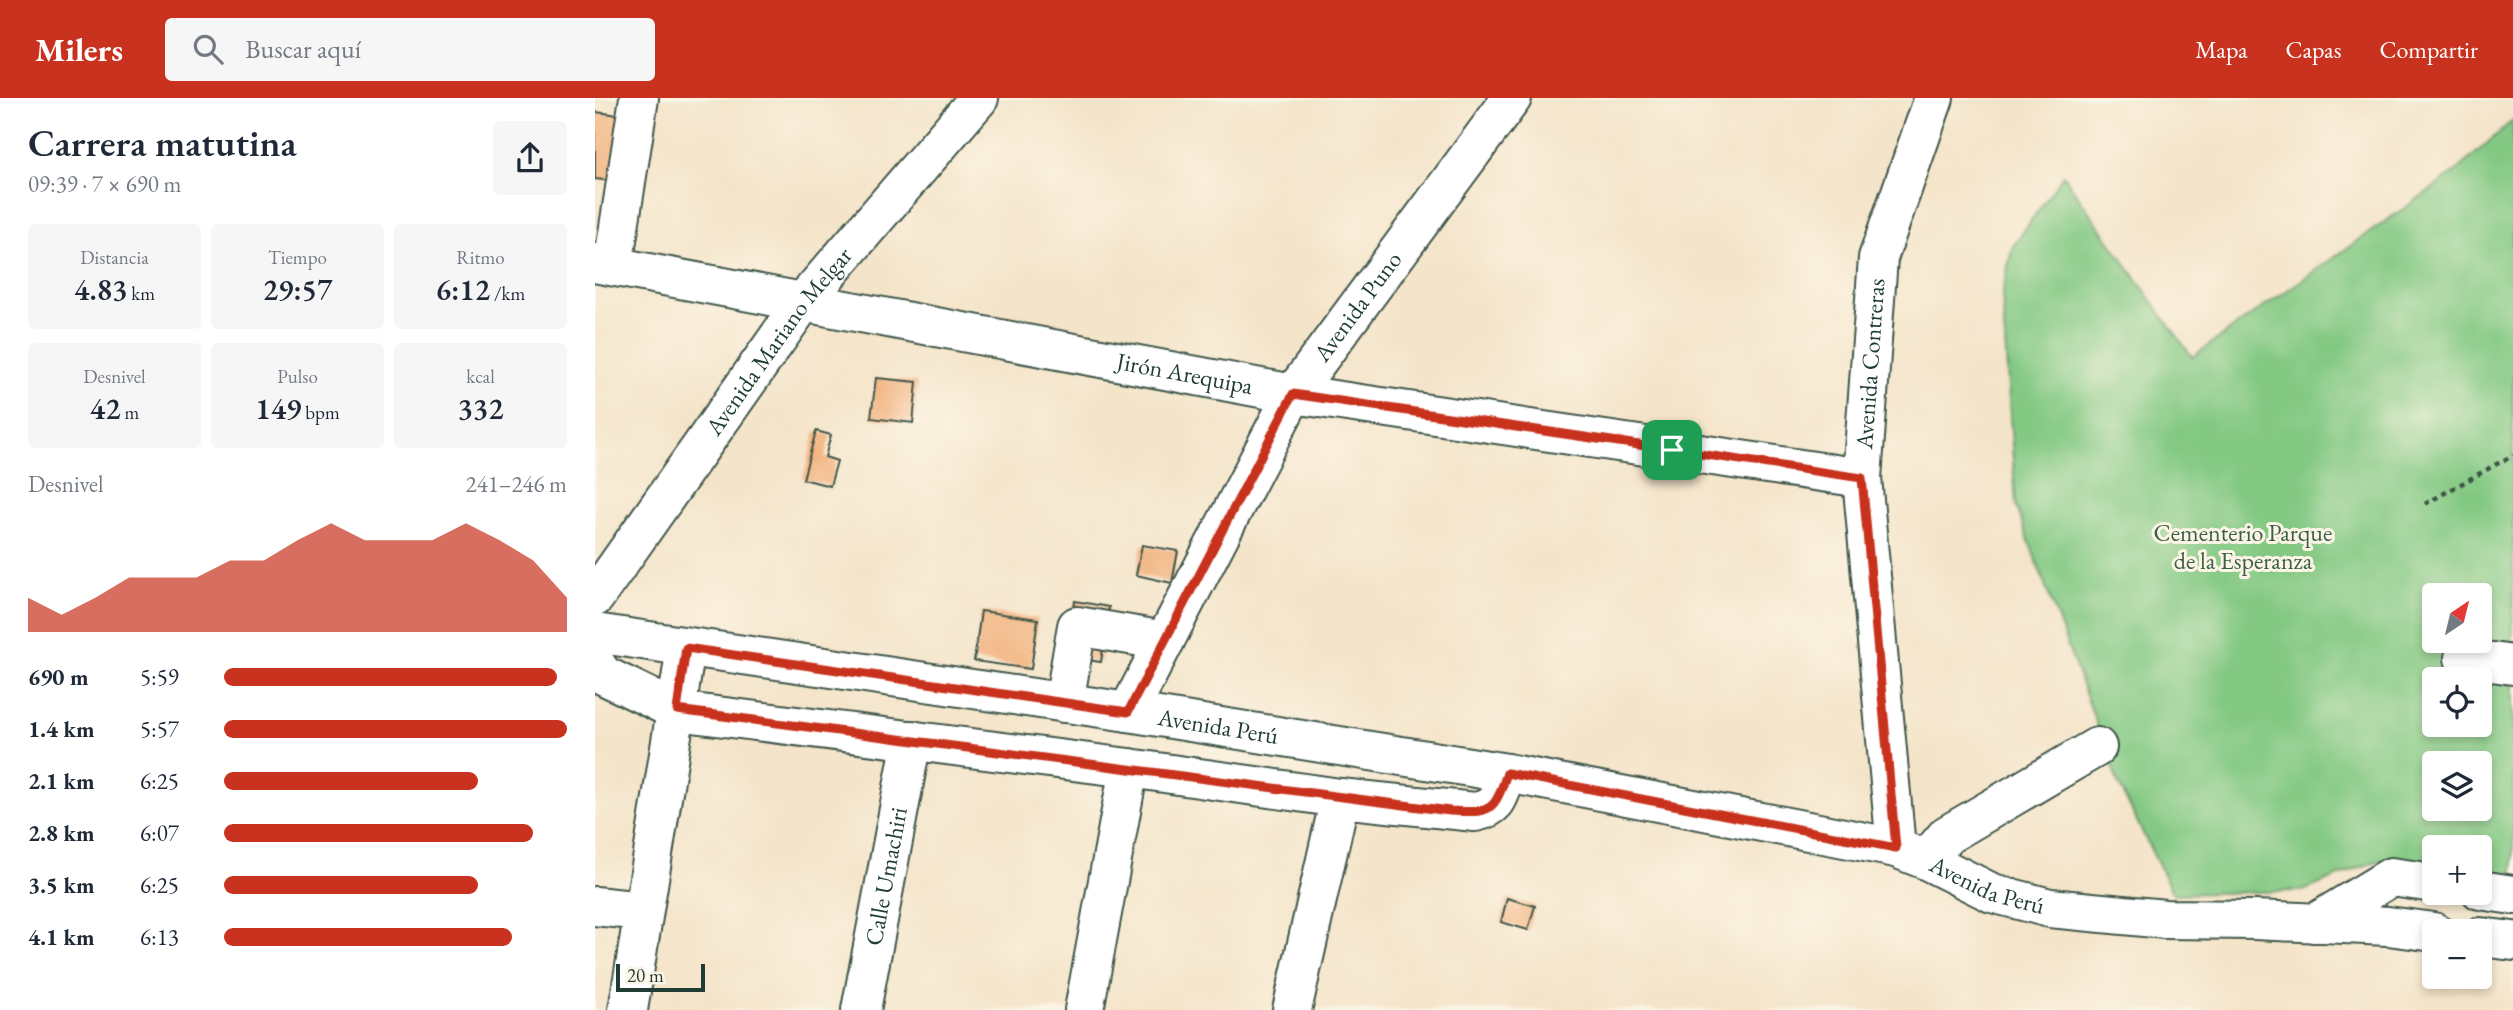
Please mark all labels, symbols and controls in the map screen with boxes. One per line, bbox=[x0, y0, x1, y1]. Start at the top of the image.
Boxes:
search box bbox=[165, 18, 655, 81]
text: Milers bbox=[35, 28, 123, 71]
icon: search bbox=[189, 30, 227, 68]
text: Buscar aquí bbox=[245, 32, 361, 66]
text: Mapa bbox=[2195, 34, 2247, 65]
text: Capas bbox=[2285, 34, 2341, 65]
text: Compartir bbox=[2379, 34, 2478, 65]
text: Carrera matutina bbox=[28, 118, 297, 167]
button: share bbox=[493, 121, 567, 195]
text: 09:39 · 7 × 690 m bbox=[28, 169, 181, 199]
street label: Avenida Mariano Melgar bbox=[697, 240, 859, 442]
text: Distancia bbox=[80, 245, 149, 270]
text: Tiempo bbox=[268, 245, 327, 270]
text: Ritmo bbox=[456, 245, 505, 270]
street label: Avenida Puno bbox=[1306, 245, 1408, 368]
text: 4.83 bbox=[74, 270, 127, 309]
text: 29:57 bbox=[263, 270, 332, 309]
text: 6:12 bbox=[436, 270, 490, 309]
street label: Avenida Contreras bbox=[1848, 277, 1891, 451]
text: km bbox=[127, 281, 155, 306]
text: /km bbox=[490, 281, 525, 306]
street label: Jirón Arequipa bbox=[1112, 345, 1256, 401]
text: Desnivel bbox=[83, 364, 146, 389]
text: Pulso bbox=[277, 364, 318, 389]
text: kcal bbox=[466, 364, 495, 389]
text: 42 bbox=[90, 389, 121, 428]
text: 149 bbox=[255, 389, 301, 428]
text: 332 bbox=[457, 389, 504, 428]
text: m bbox=[121, 400, 139, 425]
text: bpm bbox=[301, 400, 340, 425]
pin bbox=[1642, 420, 1702, 480]
icon: arrive bbox=[1653, 431, 1691, 469]
text: Desnivel bbox=[28, 469, 104, 499]
text: 241–246 m bbox=[466, 469, 567, 499]
park label: Cementerio Parque de la Esperanza bbox=[2154, 517, 2332, 576]
north arrow bbox=[2422, 583, 2492, 653]
map controls bbox=[2422, 583, 2492, 989]
text: 690 m bbox=[28, 662, 89, 692]
text: 5:59 bbox=[140, 662, 179, 692]
button: locate bbox=[2422, 667, 2492, 737]
street label: Avenida Perú bbox=[1155, 701, 1281, 751]
text: 1.4 km bbox=[28, 714, 95, 744]
text: 5:57 bbox=[140, 714, 179, 744]
button: layers bbox=[2422, 751, 2492, 821]
text: 2.1 km bbox=[28, 766, 95, 796]
text: 6:25 bbox=[140, 766, 179, 796]
street label: Calle Umachiri bbox=[858, 804, 914, 948]
text: 2.8 km bbox=[28, 818, 95, 848]
text: 6:07 bbox=[140, 818, 179, 848]
button: + bbox=[2422, 835, 2492, 905]
street label: Avenida Perú bbox=[1924, 848, 2048, 921]
text: 3.5 km bbox=[28, 870, 95, 900]
text: 6:25 bbox=[140, 870, 179, 900]
button: − bbox=[2422, 919, 2492, 989]
text: 4.1 km bbox=[28, 922, 95, 952]
text: 6:13 bbox=[140, 922, 179, 952]
scale bar bbox=[616, 961, 705, 993]
text: 20 m bbox=[627, 963, 664, 988]

